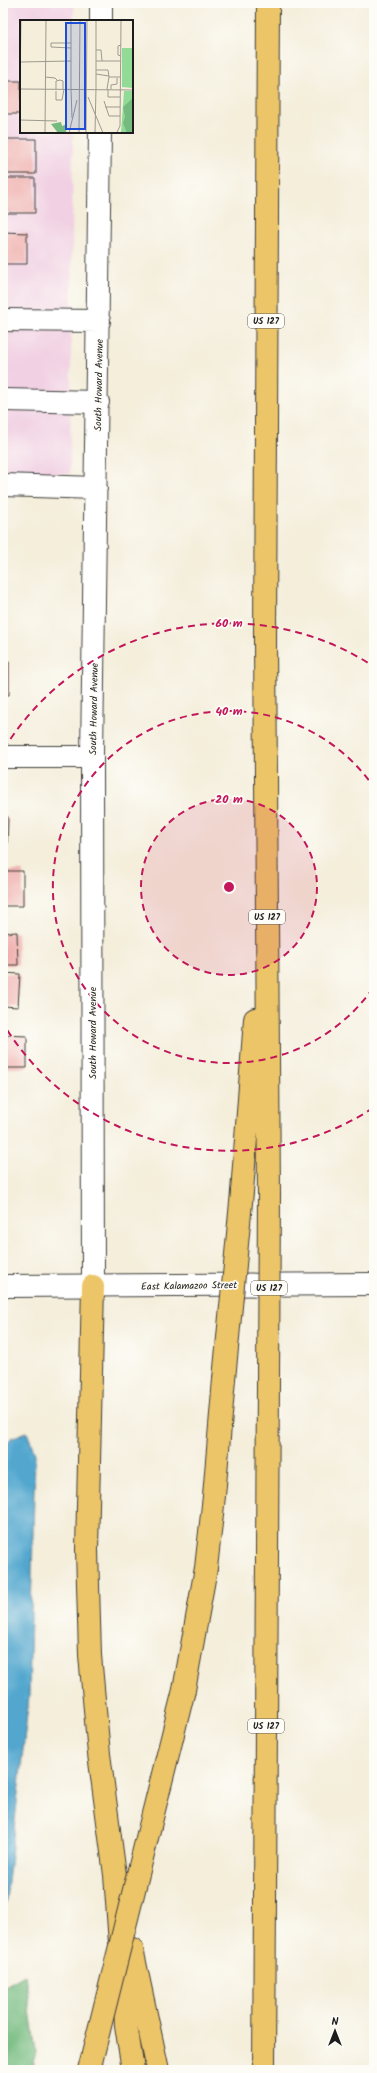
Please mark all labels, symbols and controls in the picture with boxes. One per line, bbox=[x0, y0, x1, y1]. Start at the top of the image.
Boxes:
inset map bbox=[20, 20, 133, 133]
road number: US 127 bbox=[248, 314, 284, 328]
street label: South Howard Avenue bbox=[90, 338, 108, 431]
text: 60 m bbox=[215, 614, 243, 633]
street label: South Howard Avenue bbox=[85, 662, 103, 755]
text: 40 m bbox=[215, 702, 243, 721]
text: 20 m bbox=[215, 790, 243, 809]
centre of rings bbox=[222, 880, 236, 894]
road number: US 127 bbox=[249, 910, 285, 924]
street label: South Howard Avenue bbox=[85, 986, 101, 1079]
street label: East Kalamazoo Street bbox=[141, 1277, 237, 1295]
road number: US 127 bbox=[251, 1281, 287, 1295]
road number: US 127 bbox=[248, 1719, 284, 1733]
north arrow bbox=[315, 2011, 355, 2051]
text: N bbox=[332, 2013, 339, 2031]

